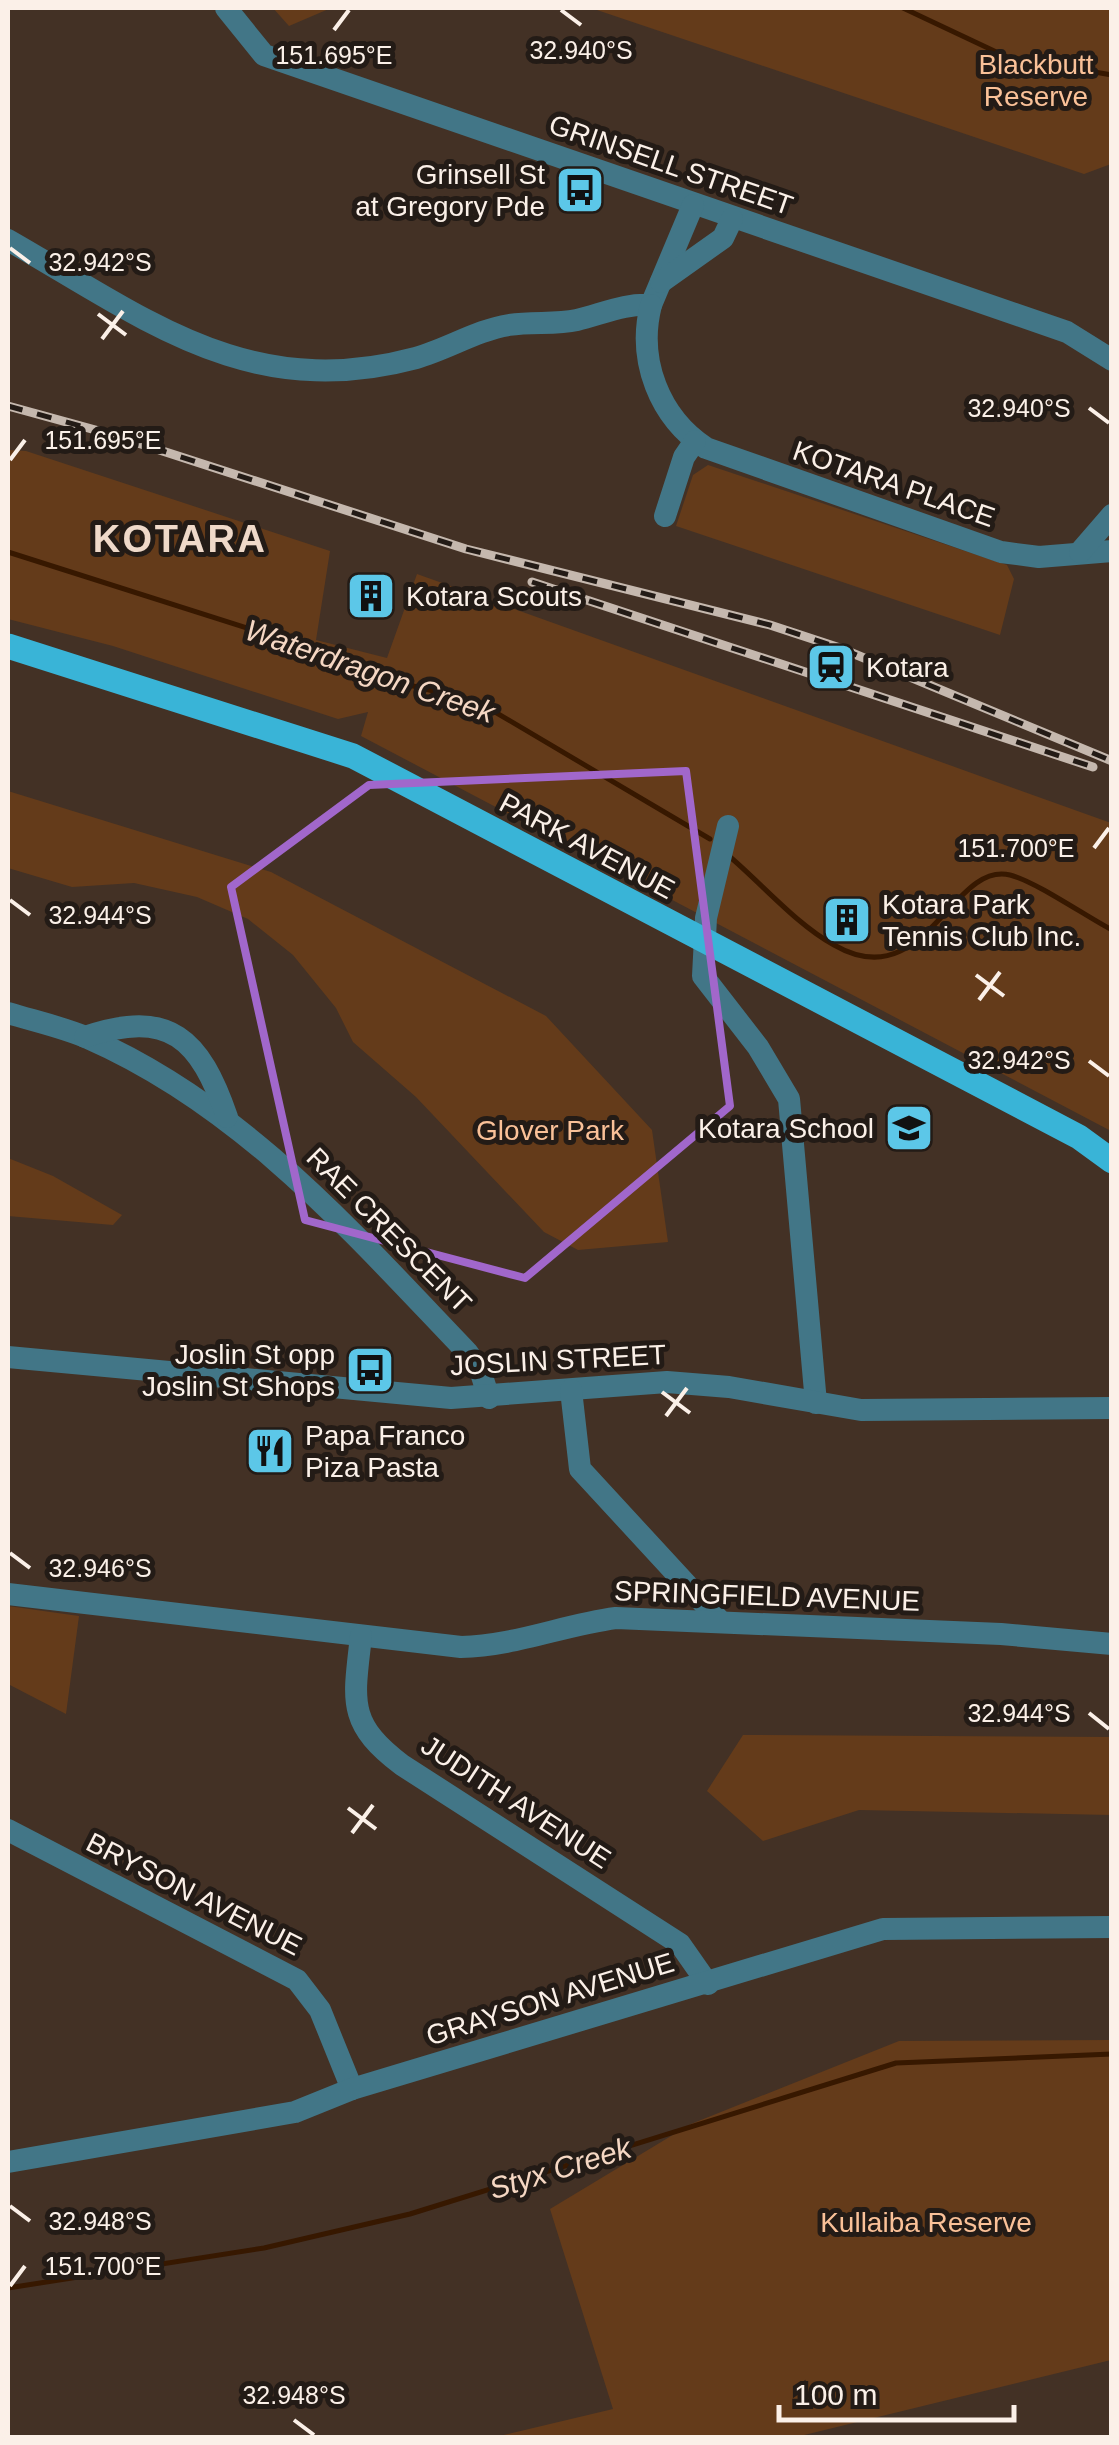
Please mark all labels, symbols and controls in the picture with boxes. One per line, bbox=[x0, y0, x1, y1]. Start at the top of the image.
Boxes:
text: 32.940°S bbox=[529, 36, 633, 64]
text: 151.695°E bbox=[275, 41, 393, 69]
park label: Blackbutt Reserve bbox=[978, 49, 1094, 112]
street label: GRINSELL STREET bbox=[545, 109, 797, 221]
place label: Grinsell St at Gregory Pde bbox=[355, 159, 545, 222]
bus stop icon: Grinsell St at Gregory Pde bbox=[554, 164, 606, 216]
text: 32.942°S bbox=[48, 248, 152, 276]
text: 32.940°S bbox=[967, 394, 1071, 422]
text: 151.695°E bbox=[44, 426, 162, 454]
street label: KOTARA PLACE bbox=[789, 435, 999, 533]
district label: KOTARA bbox=[93, 518, 267, 560]
building icon: Kotara Scouts bbox=[345, 570, 397, 622]
place label: Kotara Scouts bbox=[406, 581, 582, 612]
water label: Waterdragon Creek bbox=[241, 613, 501, 730]
station icon: Kotara bbox=[805, 641, 857, 693]
place label: Kotara bbox=[866, 652, 949, 683]
street label: PARK AVENUE bbox=[494, 787, 680, 905]
text: 151.700°E bbox=[957, 834, 1075, 862]
place label: Kotara Park Tennis Club Inc. bbox=[882, 889, 1081, 952]
building icon: Kotara Park Tennis Club Inc. bbox=[821, 894, 873, 946]
text: 32.944°S bbox=[48, 901, 152, 929]
text: 32.942°S bbox=[967, 1046, 1071, 1074]
school or university icon: Kotara School bbox=[883, 1102, 935, 1154]
place label: Kotara School bbox=[698, 1113, 874, 1144]
park label: Glover Park bbox=[476, 1115, 625, 1146]
street label: RAE CRESCENT bbox=[300, 1141, 478, 1319]
place label: Joslin St opp Joslin St Shops bbox=[142, 1339, 335, 1402]
street label: JOSLIN STREET bbox=[449, 1339, 667, 1381]
bus stop icon: Joslin St opp Joslin St Shops bbox=[344, 1344, 396, 1396]
place label: Papa Franco Piza Pasta bbox=[305, 1420, 465, 1483]
restaurant icon: Papa Franco Piza Pasta bbox=[244, 1425, 296, 1477]
text: 32.946°S bbox=[48, 1554, 152, 1582]
street label: SPRINGFIELD AVENUE bbox=[614, 1575, 920, 1617]
text: 32.944°S bbox=[967, 1699, 1071, 1727]
street label: JUDITH AVENUE bbox=[416, 1729, 616, 1875]
street label: BRYSON AVENUE bbox=[81, 1826, 307, 1962]
street label: GRAYSON AVENUE bbox=[422, 1947, 678, 2051]
water label: Styx Creek bbox=[485, 2130, 637, 2205]
text: 32.948°S bbox=[48, 2207, 152, 2235]
park label: Kullaiba Reserve bbox=[820, 2207, 1032, 2238]
text: 151.700°E bbox=[44, 2252, 162, 2280]
scale bar bbox=[779, 2360, 1014, 2422]
text: 100 m bbox=[794, 2378, 877, 2411]
text: 32.948°S bbox=[242, 2381, 346, 2409]

